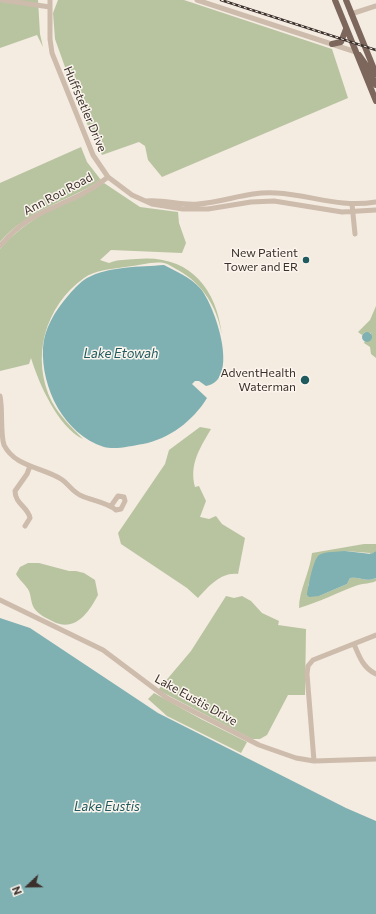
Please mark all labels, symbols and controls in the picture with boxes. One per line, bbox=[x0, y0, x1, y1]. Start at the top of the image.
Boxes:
street label: Huffstetler Drive bbox=[60, 64, 110, 154]
street label: Ann Rou Road bbox=[21, 170, 95, 218]
place label: New Patient Tower and ER bbox=[224, 246, 298, 274]
marker: New Patient Tower and ER bbox=[301, 255, 311, 265]
water label: Lake Etowah bbox=[83, 346, 159, 362]
place label: AdventHealth Waterman bbox=[221, 366, 296, 394]
marker: AdventHealth Waterman bbox=[299, 374, 311, 386]
street label: Lake Eustis Drive bbox=[152, 671, 240, 729]
water label: Lake Eustis bbox=[74, 799, 140, 815]
north arrow bbox=[8, 866, 48, 906]
text: N bbox=[9, 884, 24, 897]

